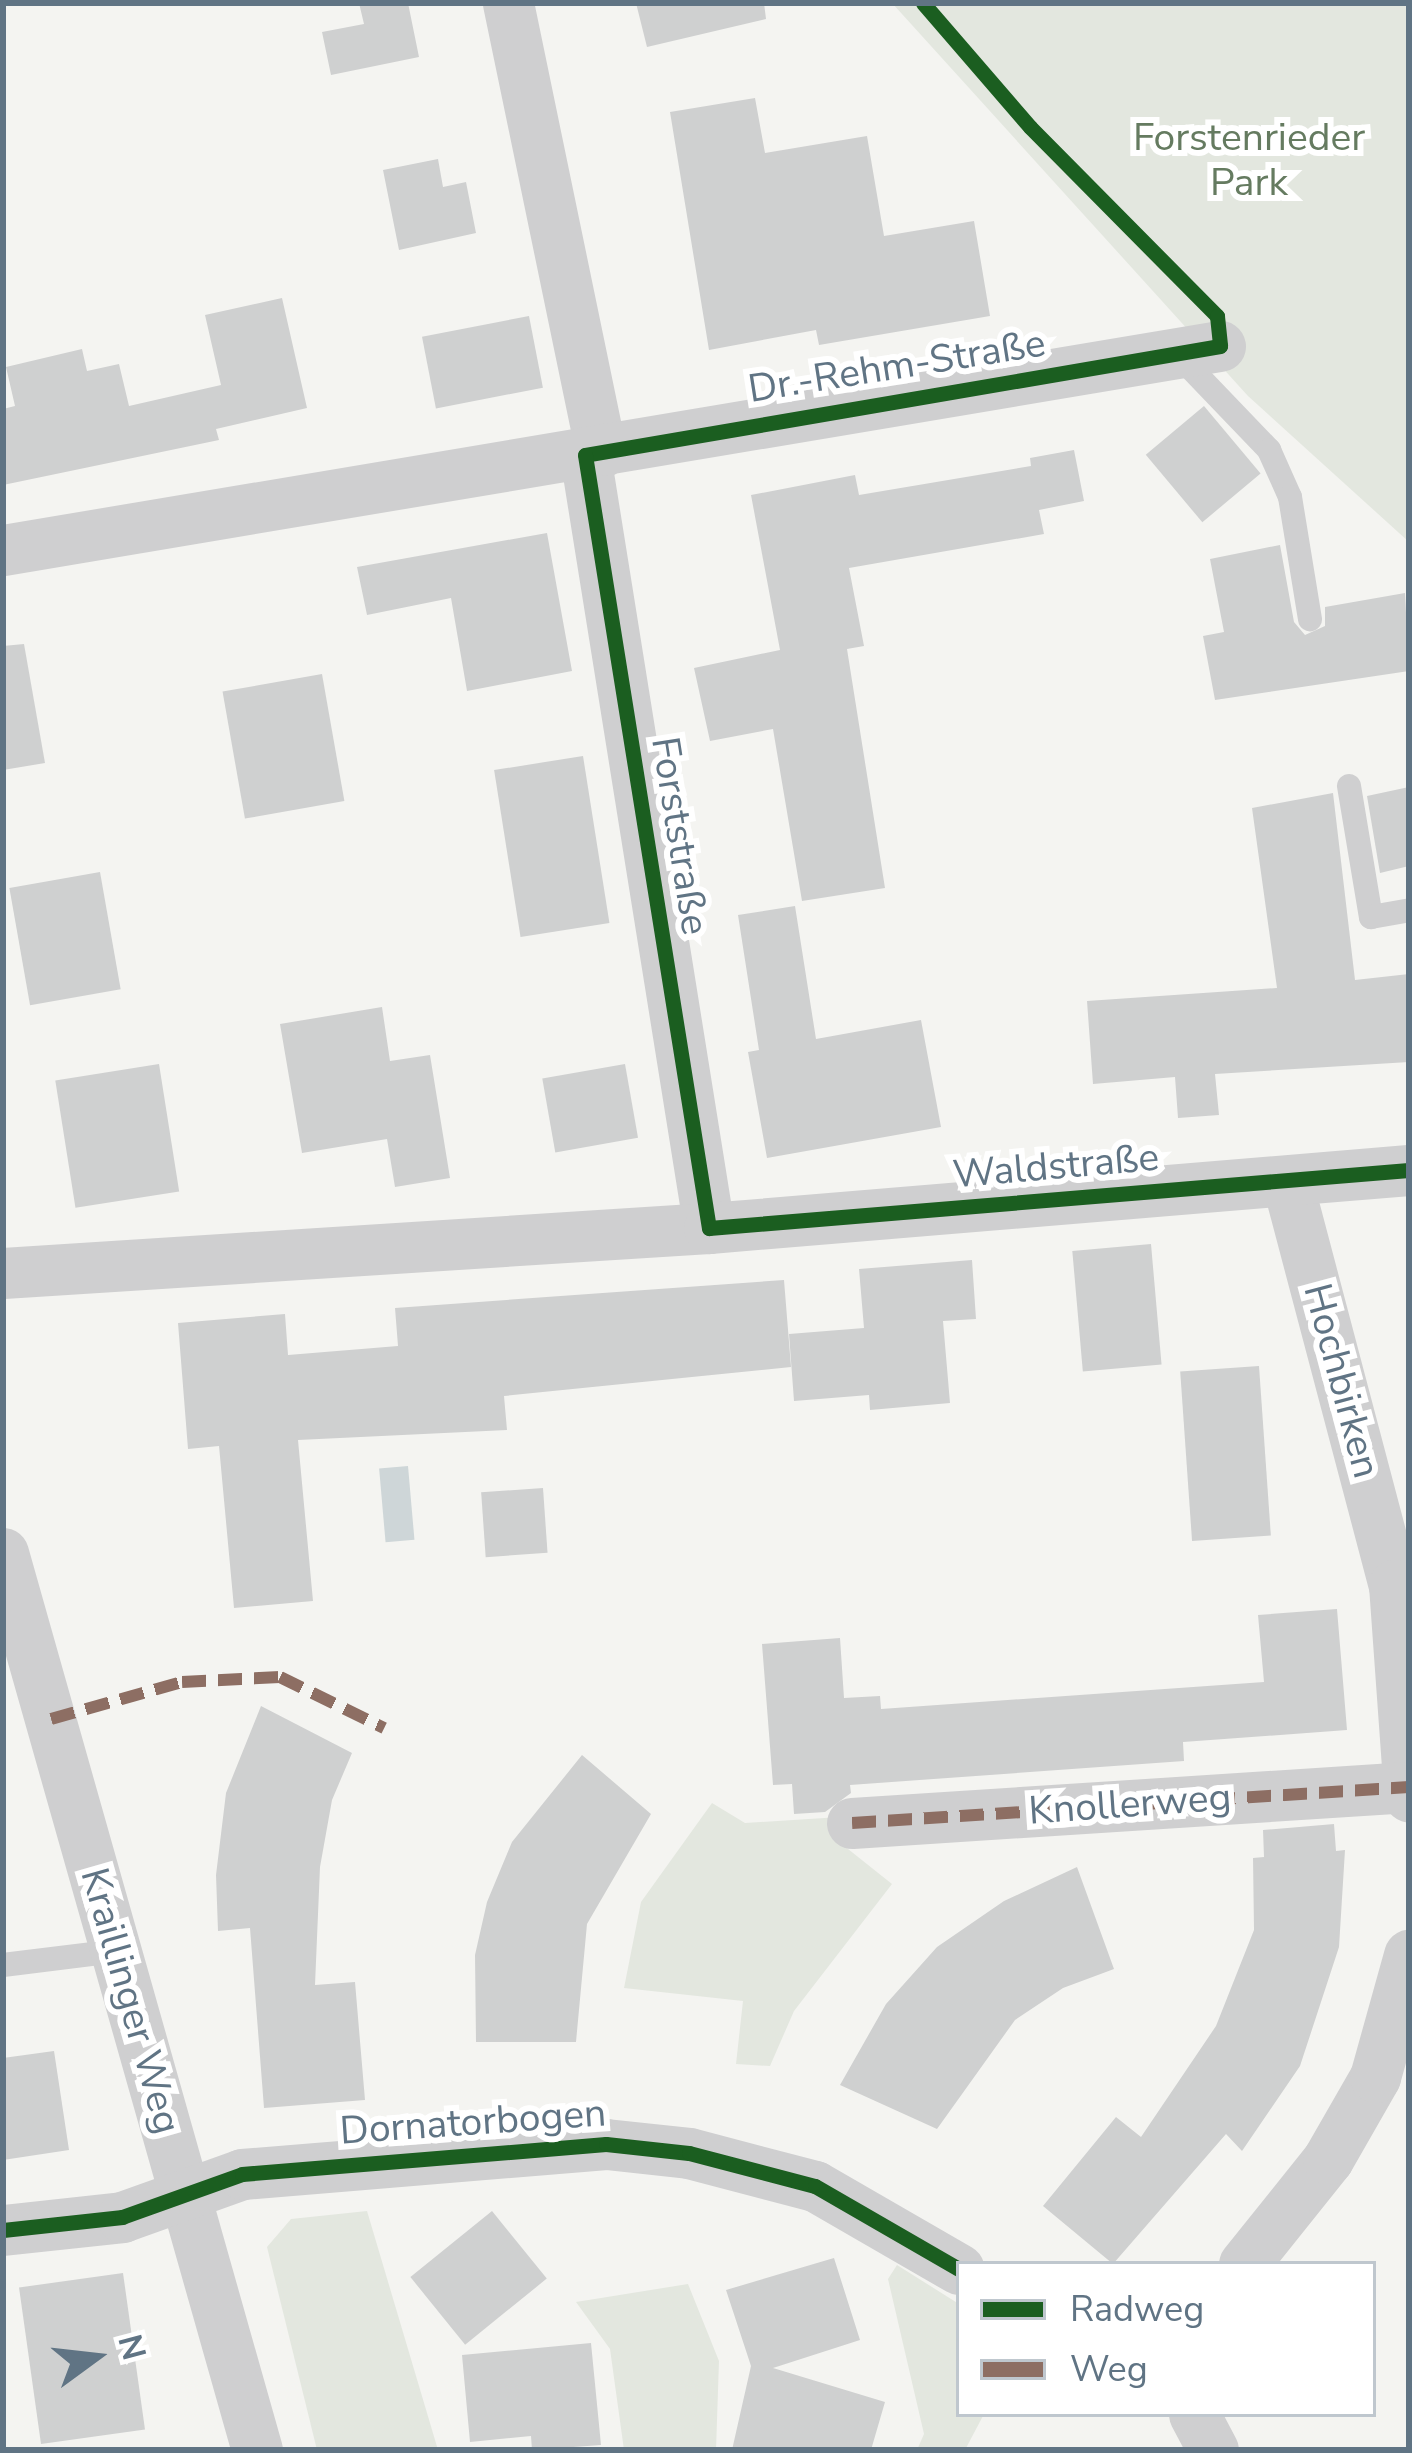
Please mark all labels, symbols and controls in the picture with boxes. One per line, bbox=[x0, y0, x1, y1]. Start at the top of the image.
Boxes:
park label: Forstenrieder Park bbox=[1133, 116, 1365, 207]
street label: Dr.-Rehm-Straße bbox=[745, 320, 1049, 414]
street label: Forststraße bbox=[640, 734, 718, 938]
street label: Waldstraße bbox=[951, 1135, 1161, 1199]
street label: Hochbirken bbox=[1293, 1279, 1389, 1483]
street label: Knollerweg bbox=[1027, 1775, 1233, 1835]
street label: Kraillinger Weg bbox=[70, 1863, 190, 2139]
street label: Dornatorbogen bbox=[338, 2090, 608, 2156]
legend bbox=[956, 2261, 1376, 2417]
text: Radweg bbox=[1070, 2285, 1204, 2334]
north arrow bbox=[36, 2297, 156, 2417]
text: N bbox=[106, 2330, 156, 2365]
text: Weg bbox=[1070, 2345, 1148, 2394]

